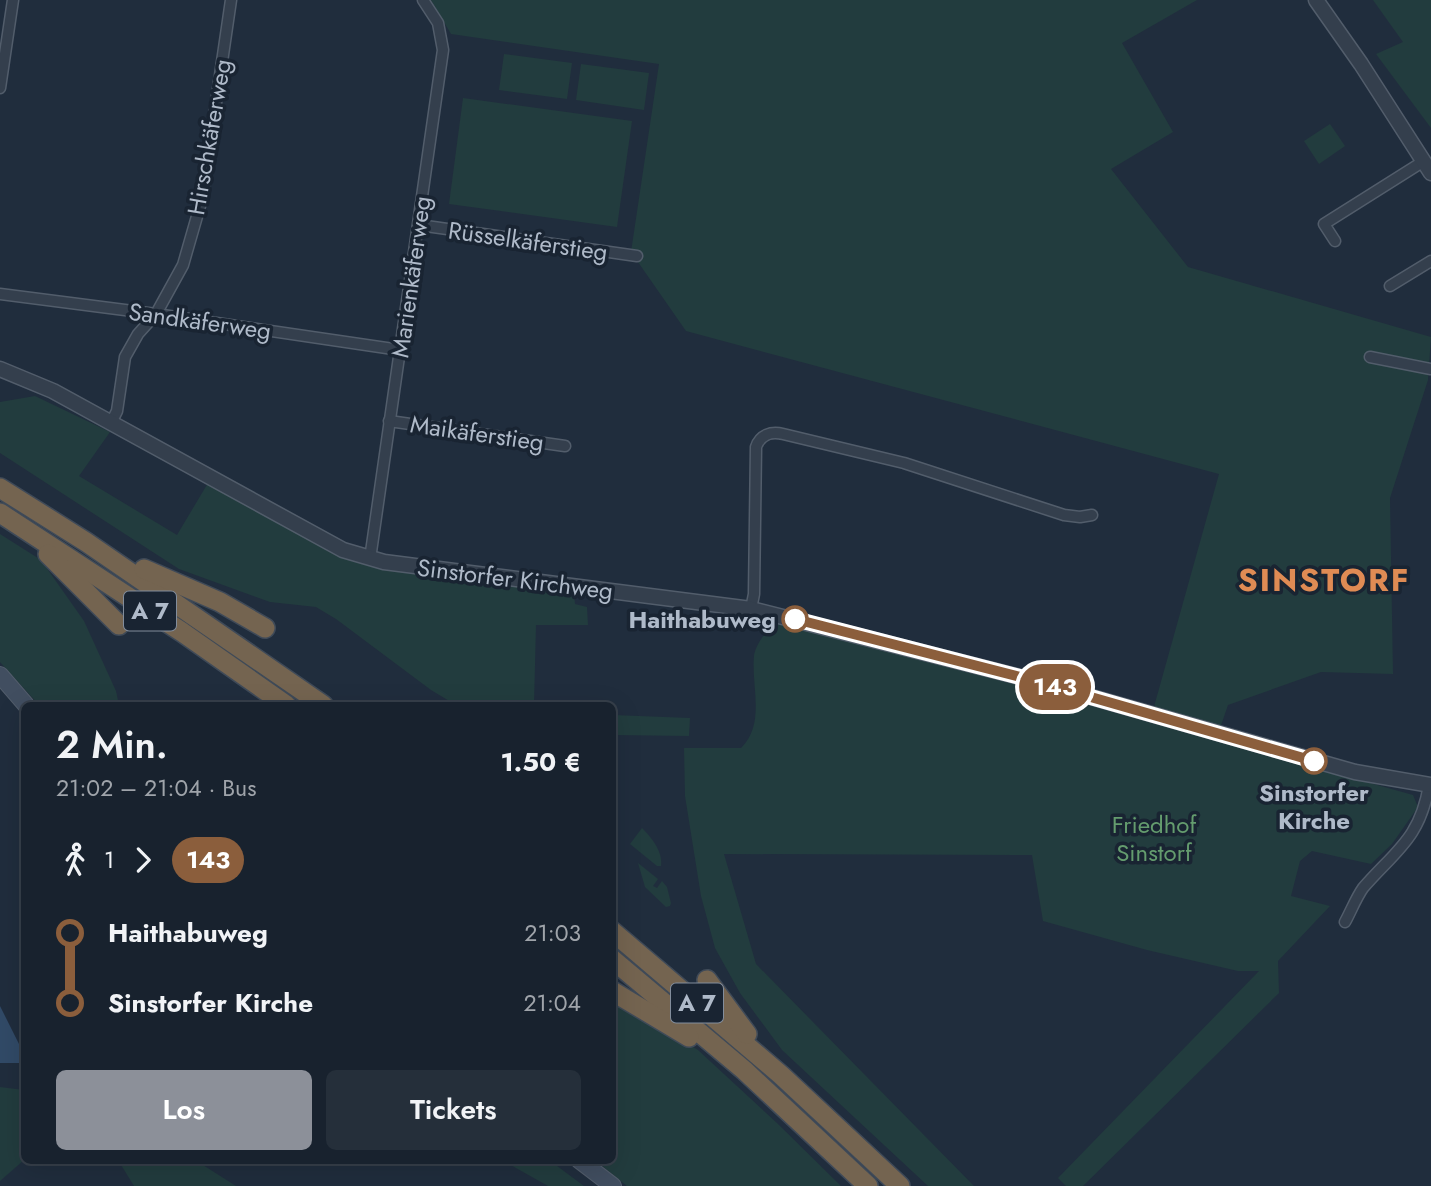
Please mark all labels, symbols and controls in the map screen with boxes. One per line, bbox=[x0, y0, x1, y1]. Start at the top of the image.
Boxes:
street label: Hirschkäferweg bbox=[178, 56, 240, 218]
street label: Marienkäferweg bbox=[382, 194, 440, 360]
street label: Rüsselkäferstieg bbox=[446, 212, 610, 270]
street label: Sandkäferweg bbox=[127, 294, 273, 348]
street label: Maikäferstieg bbox=[408, 406, 546, 460]
street label: Sinstorfer Kirchweg bbox=[415, 550, 615, 608]
district label: SINSTORF bbox=[1238, 557, 1410, 603]
road number: A 7 bbox=[124, 592, 176, 631]
place label: Haithabuweg bbox=[628, 602, 776, 637]
marker: Haithabuweg bbox=[782, 606, 808, 632]
line badge: 143 bbox=[1015, 664, 1095, 710]
text: 143 bbox=[1033, 669, 1077, 704]
text: 2 Min. bbox=[56, 717, 168, 772]
text: 1.50 € bbox=[501, 743, 581, 781]
marker: Sinstorfer Kirche bbox=[1301, 748, 1327, 774]
text: 21:02 – 21:04 · Bus bbox=[56, 771, 256, 805]
place label: Sinstorfer Kirche bbox=[1259, 775, 1369, 838]
park label: Friedhof Sinstorf bbox=[1112, 807, 1197, 870]
icon: walk bbox=[56, 841, 94, 879]
icon: forward bbox=[124, 841, 162, 879]
text: 143 bbox=[186, 842, 230, 877]
text: 1 bbox=[104, 843, 114, 877]
text: Haithabuweg bbox=[108, 914, 268, 952]
text: 21:03 bbox=[524, 916, 581, 950]
text: Sinstorfer Kirche bbox=[108, 984, 313, 1022]
road number: A 7 bbox=[671, 984, 723, 1022]
text: 21:04 bbox=[523, 986, 581, 1020]
button: Los bbox=[56, 1070, 312, 1150]
button: Tickets bbox=[326, 1070, 581, 1150]

